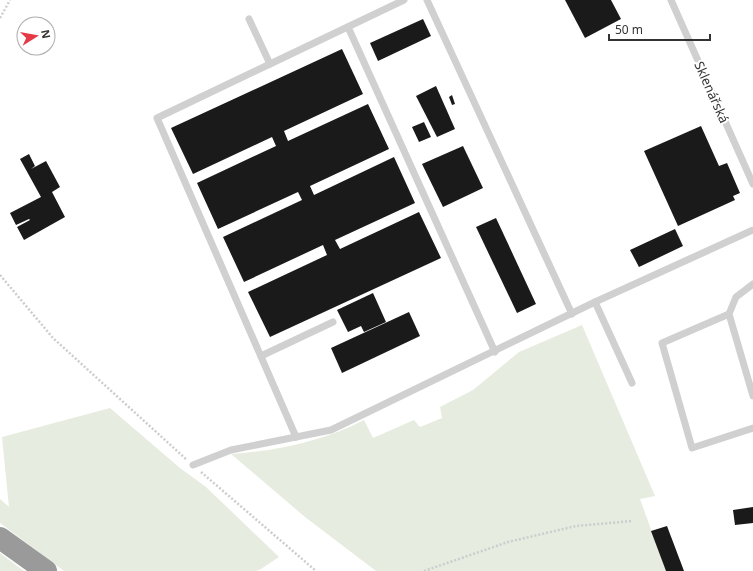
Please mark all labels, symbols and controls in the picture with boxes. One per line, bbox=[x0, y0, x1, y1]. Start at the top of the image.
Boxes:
north arrow bbox=[16, 16, 56, 56]
scale bar bbox=[609, 16, 710, 42]
text: 50 m bbox=[615, 21, 643, 38]
text: N bbox=[38, 28, 55, 40]
street label: Sklenářská bbox=[690, 58, 734, 126]

